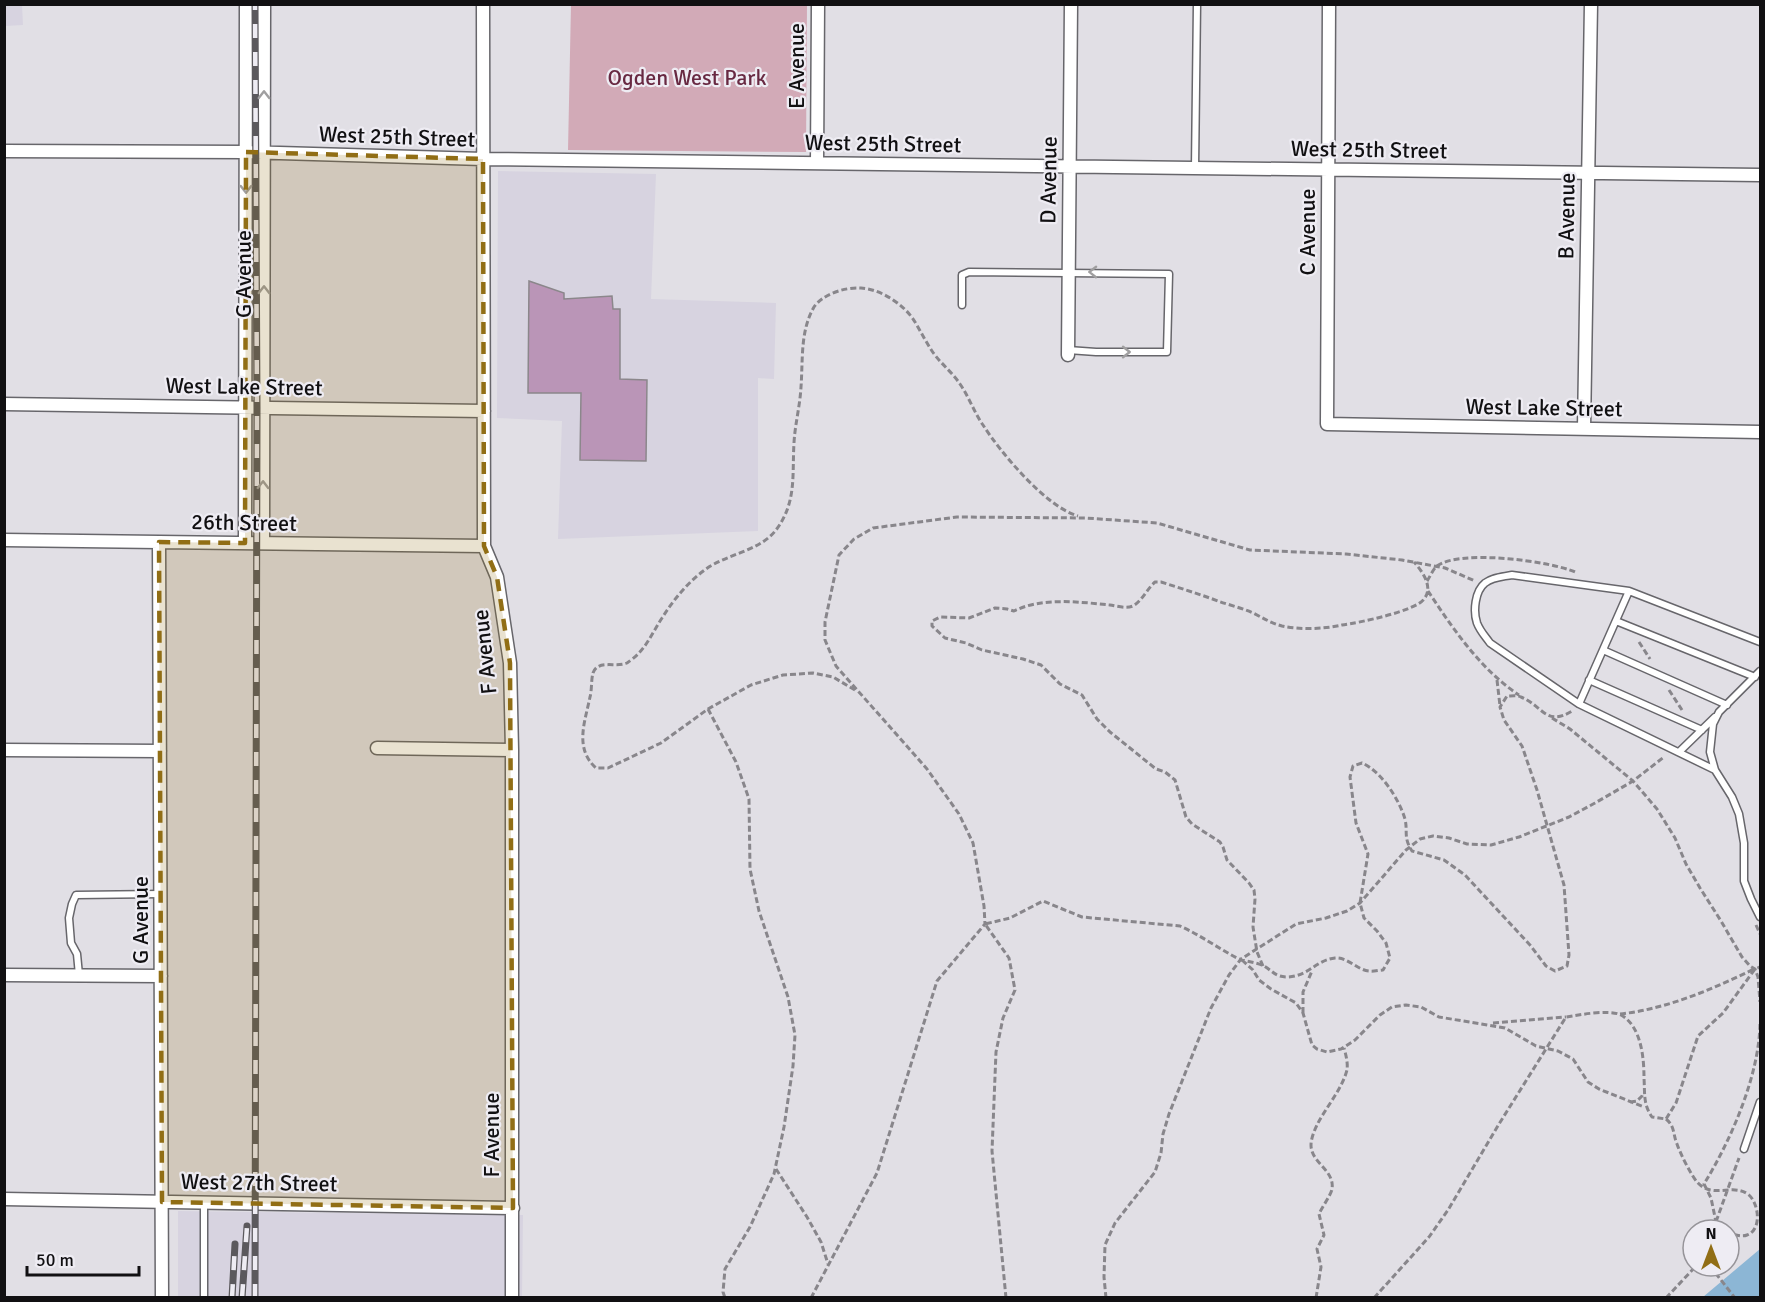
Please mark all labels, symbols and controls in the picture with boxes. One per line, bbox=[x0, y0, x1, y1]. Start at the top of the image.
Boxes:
street label: E Avenue bbox=[783, 23, 810, 109]
park label: Ogden West Park bbox=[608, 64, 766, 91]
one-way arrow bbox=[258, 90, 270, 99]
street label: West 25th Street bbox=[318, 120, 476, 153]
street label: West 25th Street bbox=[804, 129, 962, 158]
street label: West 25th Street bbox=[1290, 135, 1448, 164]
street label: D Avenue bbox=[1034, 136, 1063, 224]
street label: B Avenue bbox=[1552, 172, 1581, 260]
one-way arrow bbox=[240, 184, 252, 193]
street label: C Avenue bbox=[1294, 189, 1321, 275]
street label: G Avenue bbox=[230, 230, 257, 318]
one-way arrow bbox=[1088, 266, 1097, 279]
one-way arrow bbox=[258, 285, 270, 294]
one-way arrow bbox=[1121, 346, 1130, 358]
street label: West Lake Street bbox=[165, 372, 323, 401]
street label: West Lake Street bbox=[1465, 393, 1623, 422]
one-way arrow bbox=[257, 480, 269, 489]
street label: 26th Street bbox=[191, 508, 297, 537]
street label: F Avenue bbox=[467, 608, 502, 696]
street label: G Avenue bbox=[127, 876, 154, 964]
street label: F Avenue bbox=[478, 1092, 505, 1178]
street label: West 27th Street bbox=[180, 1168, 338, 1197]
north arrow bbox=[1681, 1218, 1741, 1278]
text: N bbox=[1705, 1224, 1717, 1244]
scale bar bbox=[27, 1239, 140, 1277]
text: 50 m bbox=[36, 1249, 74, 1271]

